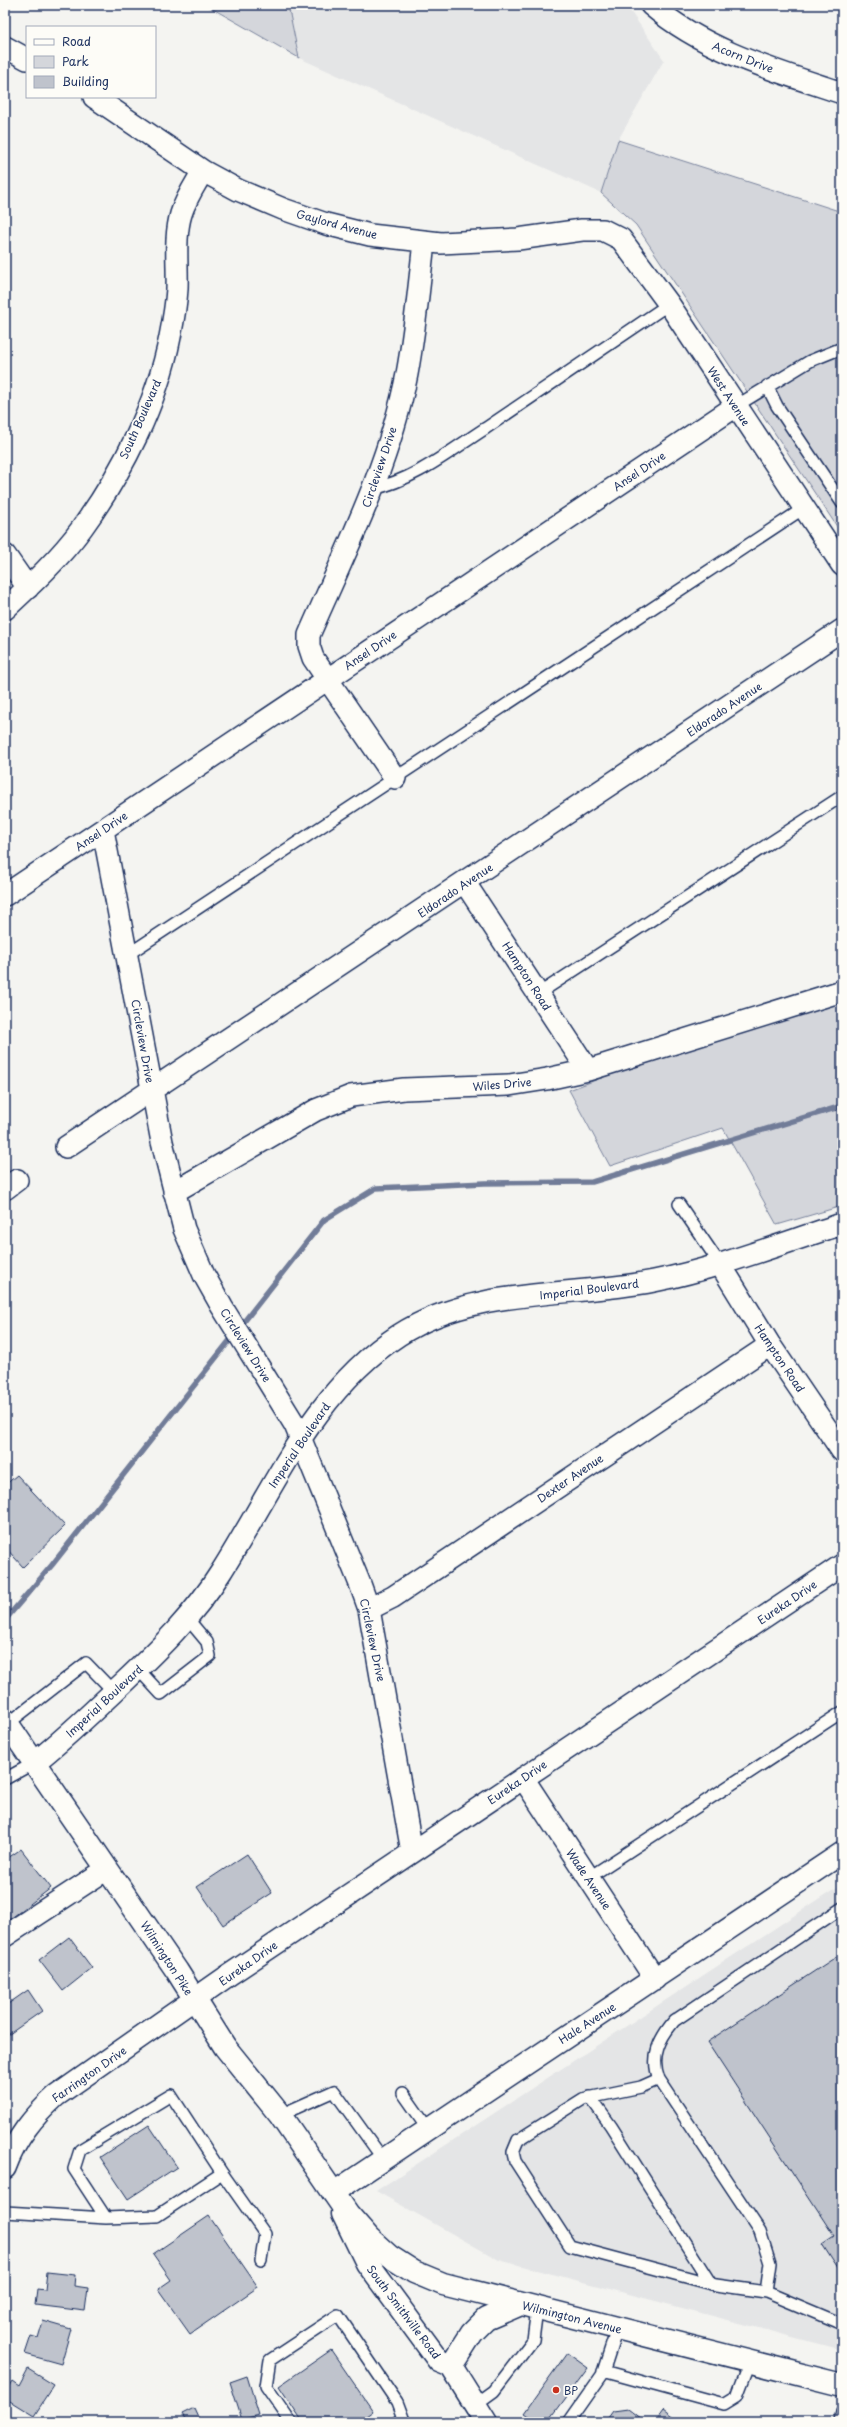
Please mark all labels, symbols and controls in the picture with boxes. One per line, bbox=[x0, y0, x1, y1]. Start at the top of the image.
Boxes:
legend bbox=[26, 26, 156, 98]
text: Road bbox=[62, 32, 91, 50]
street label: Acorn Drive bbox=[710, 37, 776, 77]
text: Park bbox=[62, 52, 89, 70]
text: Building bbox=[62, 72, 109, 90]
street label: Gaylord Avenue bbox=[294, 205, 380, 243]
street label: West Avenue bbox=[703, 363, 755, 430]
street label: South Boulevard bbox=[115, 376, 165, 462]
street label: Circleview Drive bbox=[357, 424, 401, 510]
street label: Ansel Drive bbox=[609, 447, 669, 495]
street label: Ansel Drive bbox=[340, 626, 400, 674]
street label: Eldorado Avenue bbox=[683, 677, 765, 740]
street label: Ansel Drive bbox=[71, 807, 131, 855]
street label: Eldorado Avenue bbox=[414, 858, 496, 921]
street label: Hampton Road bbox=[498, 938, 556, 1014]
street label: Circleview Drive bbox=[127, 998, 159, 1084]
street label: Wiles Drive bbox=[472, 1073, 532, 1095]
street label: Imperial Boulevard bbox=[538, 1274, 640, 1304]
street label: Circleview Drive bbox=[216, 1305, 276, 1385]
street label: Hampton Road bbox=[751, 1320, 809, 1396]
street label: Imperial Boulevard bbox=[264, 1399, 334, 1491]
street label: Dexter Avenue bbox=[533, 1450, 607, 1506]
street label: Eureka Drive bbox=[754, 1576, 820, 1628]
street label: Circleview Drive bbox=[356, 1597, 390, 1683]
street label: Imperial Boulevard bbox=[62, 1661, 147, 1741]
street label: Eureka Drive bbox=[484, 1756, 550, 1808]
street label: Wade Avenue bbox=[562, 1845, 616, 1913]
street label: Wilmington Pike bbox=[137, 1917, 198, 1999]
street label: Eureka Drive bbox=[215, 1936, 281, 1990]
street label: Hale Avenue bbox=[555, 1998, 619, 2048]
street label: Farrington Drive bbox=[48, 2042, 130, 2106]
street label: South Smithville Road bbox=[363, 2262, 445, 2362]
street label: Wilmington Avenue bbox=[520, 2296, 624, 2338]
place label: BP bbox=[564, 2382, 578, 2399]
marker: BP bbox=[551, 2385, 561, 2395]

